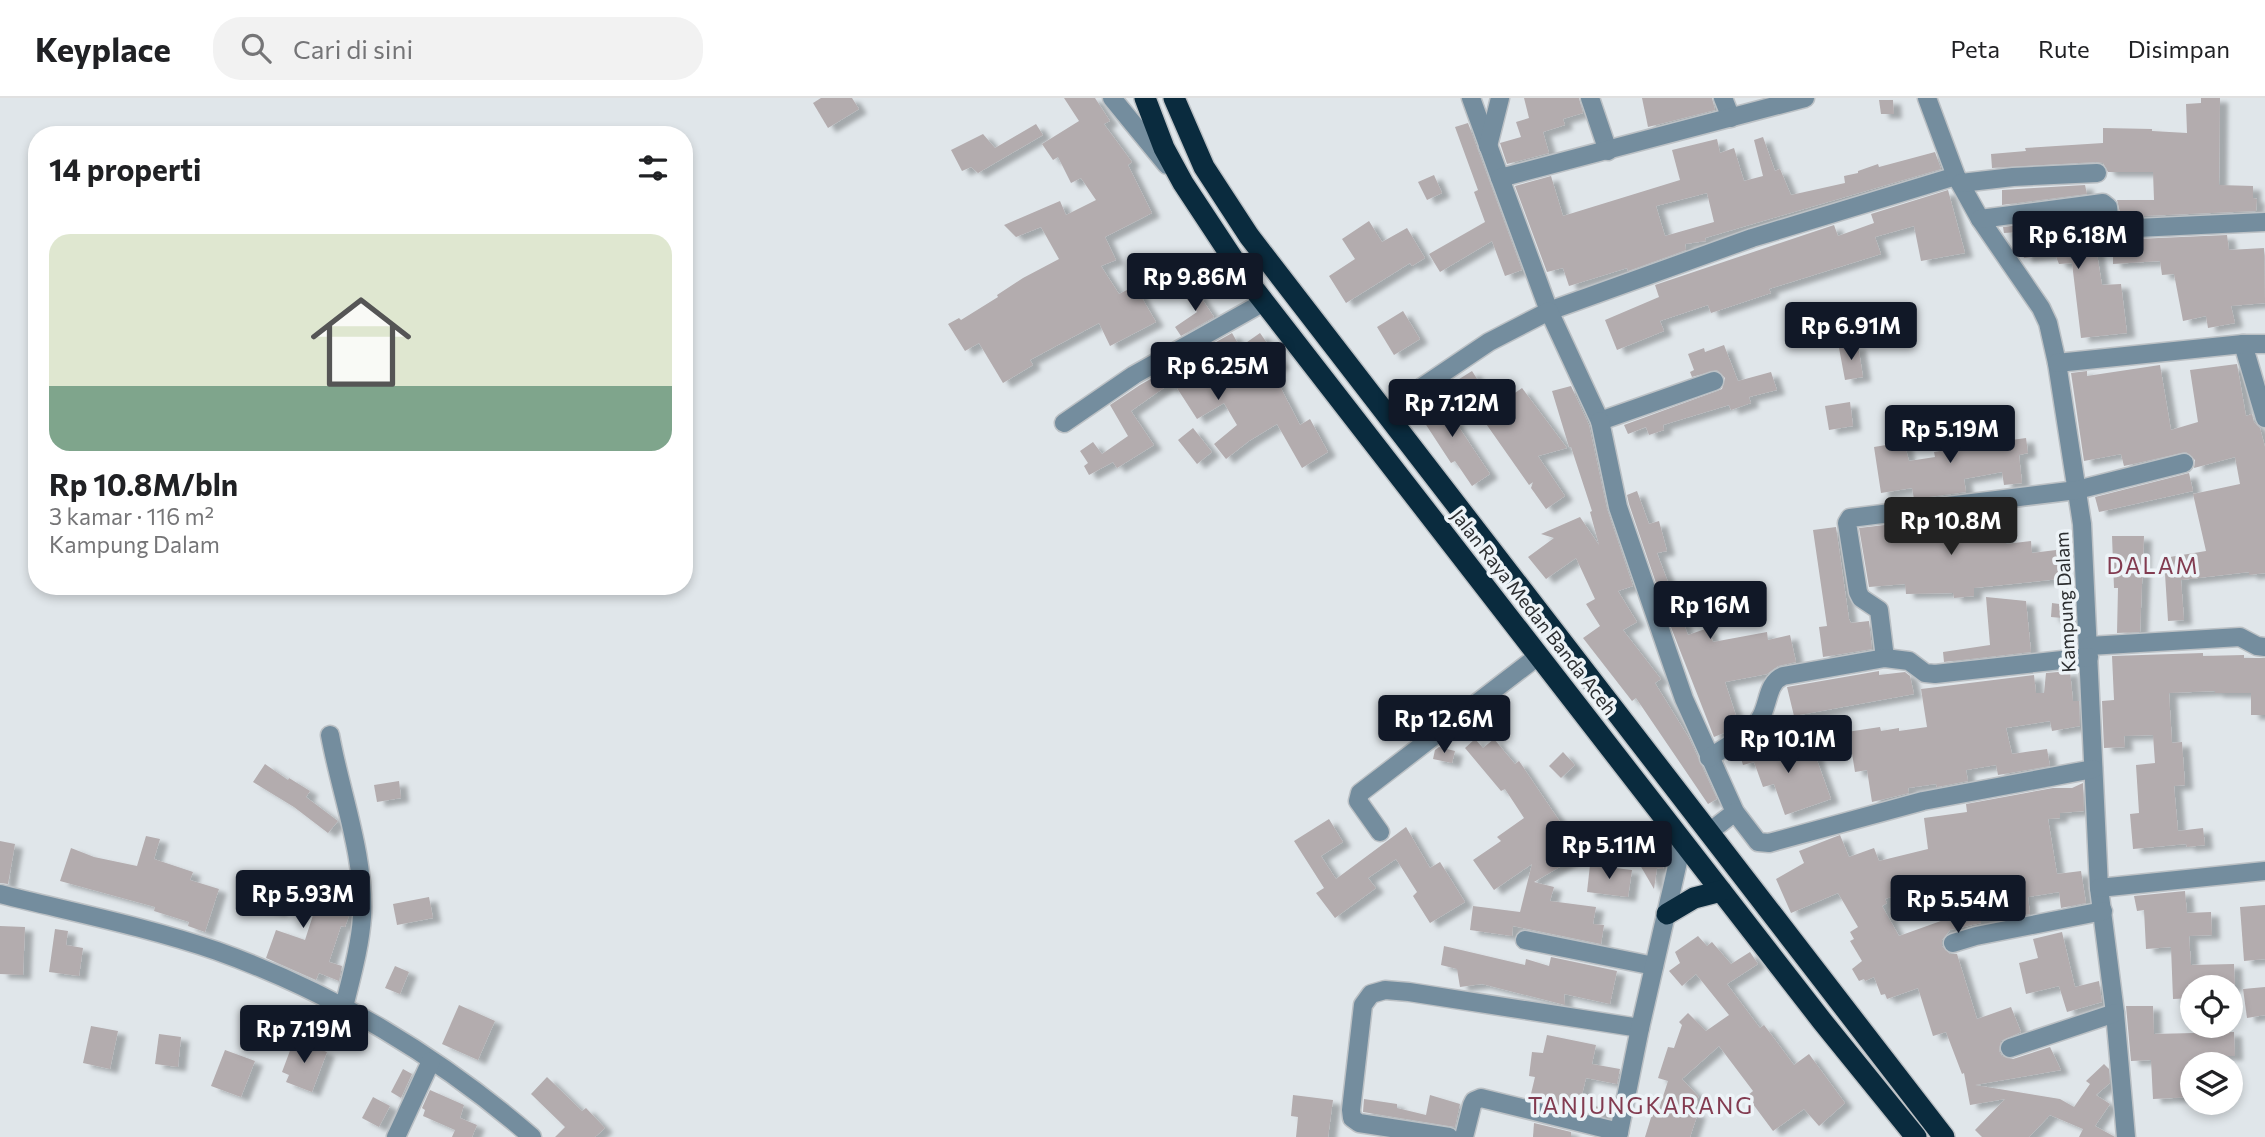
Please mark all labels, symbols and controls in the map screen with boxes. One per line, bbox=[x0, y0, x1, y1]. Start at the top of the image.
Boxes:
search box bbox=[213, 17, 703, 80]
text: Keyplace bbox=[35, 28, 171, 69]
icon: search bbox=[237, 29, 275, 67]
text: Cari di sini bbox=[293, 33, 413, 64]
text: Peta bbox=[1950, 34, 2000, 63]
text: Rute bbox=[2038, 34, 2090, 63]
text: Disimpan bbox=[2128, 34, 2230, 63]
icon: filters bbox=[634, 149, 672, 187]
text: 14 properti bbox=[49, 150, 201, 187]
pin: Rp 6.18M bbox=[2006, 212, 2150, 271]
text: Rp 6.18M bbox=[2029, 220, 2127, 248]
pin: Rp 9.86M bbox=[1123, 254, 1267, 313]
text: Rp 9.86M bbox=[1143, 262, 1247, 290]
icon: home bbox=[298, 279, 424, 405]
pin: Rp 6.91M bbox=[1779, 302, 1923, 362]
text: Rp 6.91M bbox=[1801, 311, 1901, 339]
pin: Rp 6.25M bbox=[1146, 342, 1290, 402]
text: Rp 6.25M bbox=[1167, 351, 1269, 379]
pin: Rp 7.12M bbox=[1380, 380, 1524, 439]
text: Rp 7.12M bbox=[1405, 388, 1499, 416]
pin: Rp 5.19M bbox=[1878, 406, 2022, 465]
text: Rp 5.19M bbox=[1901, 414, 1999, 442]
text: Rp 10.8M/bln bbox=[49, 465, 238, 502]
pin: Rp 10.8M bbox=[1879, 498, 2023, 557]
text: 3 kamar · 116 m² bbox=[49, 502, 214, 530]
street label: Jalan Raya Medan Banda Aceh bbox=[1447, 504, 1622, 719]
text: Rp 10.8M bbox=[1900, 506, 2002, 534]
text: Kampung Dalam bbox=[49, 530, 220, 558]
street label: Kampung Dalam bbox=[2049, 531, 2080, 673]
district label: DALAM bbox=[2106, 551, 2200, 579]
pin: Rp 16M bbox=[1653, 582, 1767, 641]
text: Rp 16M bbox=[1670, 590, 1750, 618]
pin: Rp 12.6M bbox=[1372, 696, 1516, 755]
text: Rp 12.6M bbox=[1394, 704, 1494, 732]
pin: Rp 10.1M bbox=[1716, 716, 1860, 775]
text: Rp 10.1M bbox=[1740, 724, 1836, 752]
pin: Rp 5.11M bbox=[1537, 822, 1681, 881]
text: Rp 5.11M bbox=[1562, 830, 1656, 858]
pin: Rp 5.93M bbox=[231, 870, 375, 930]
pin: Rp 5.54M bbox=[1886, 876, 2030, 935]
text: Rp 5.93M bbox=[252, 879, 354, 907]
text: Rp 5.54M bbox=[1907, 884, 2009, 912]
map controls bbox=[2180, 975, 2243, 1115]
button: locate bbox=[2180, 975, 2243, 1038]
pin: Rp 7.19M bbox=[232, 1006, 376, 1065]
text: Rp 7.19M bbox=[256, 1014, 352, 1042]
button: layers bbox=[2180, 1052, 2243, 1115]
district label: TANJUNGKARANG bbox=[1528, 1091, 1754, 1119]

